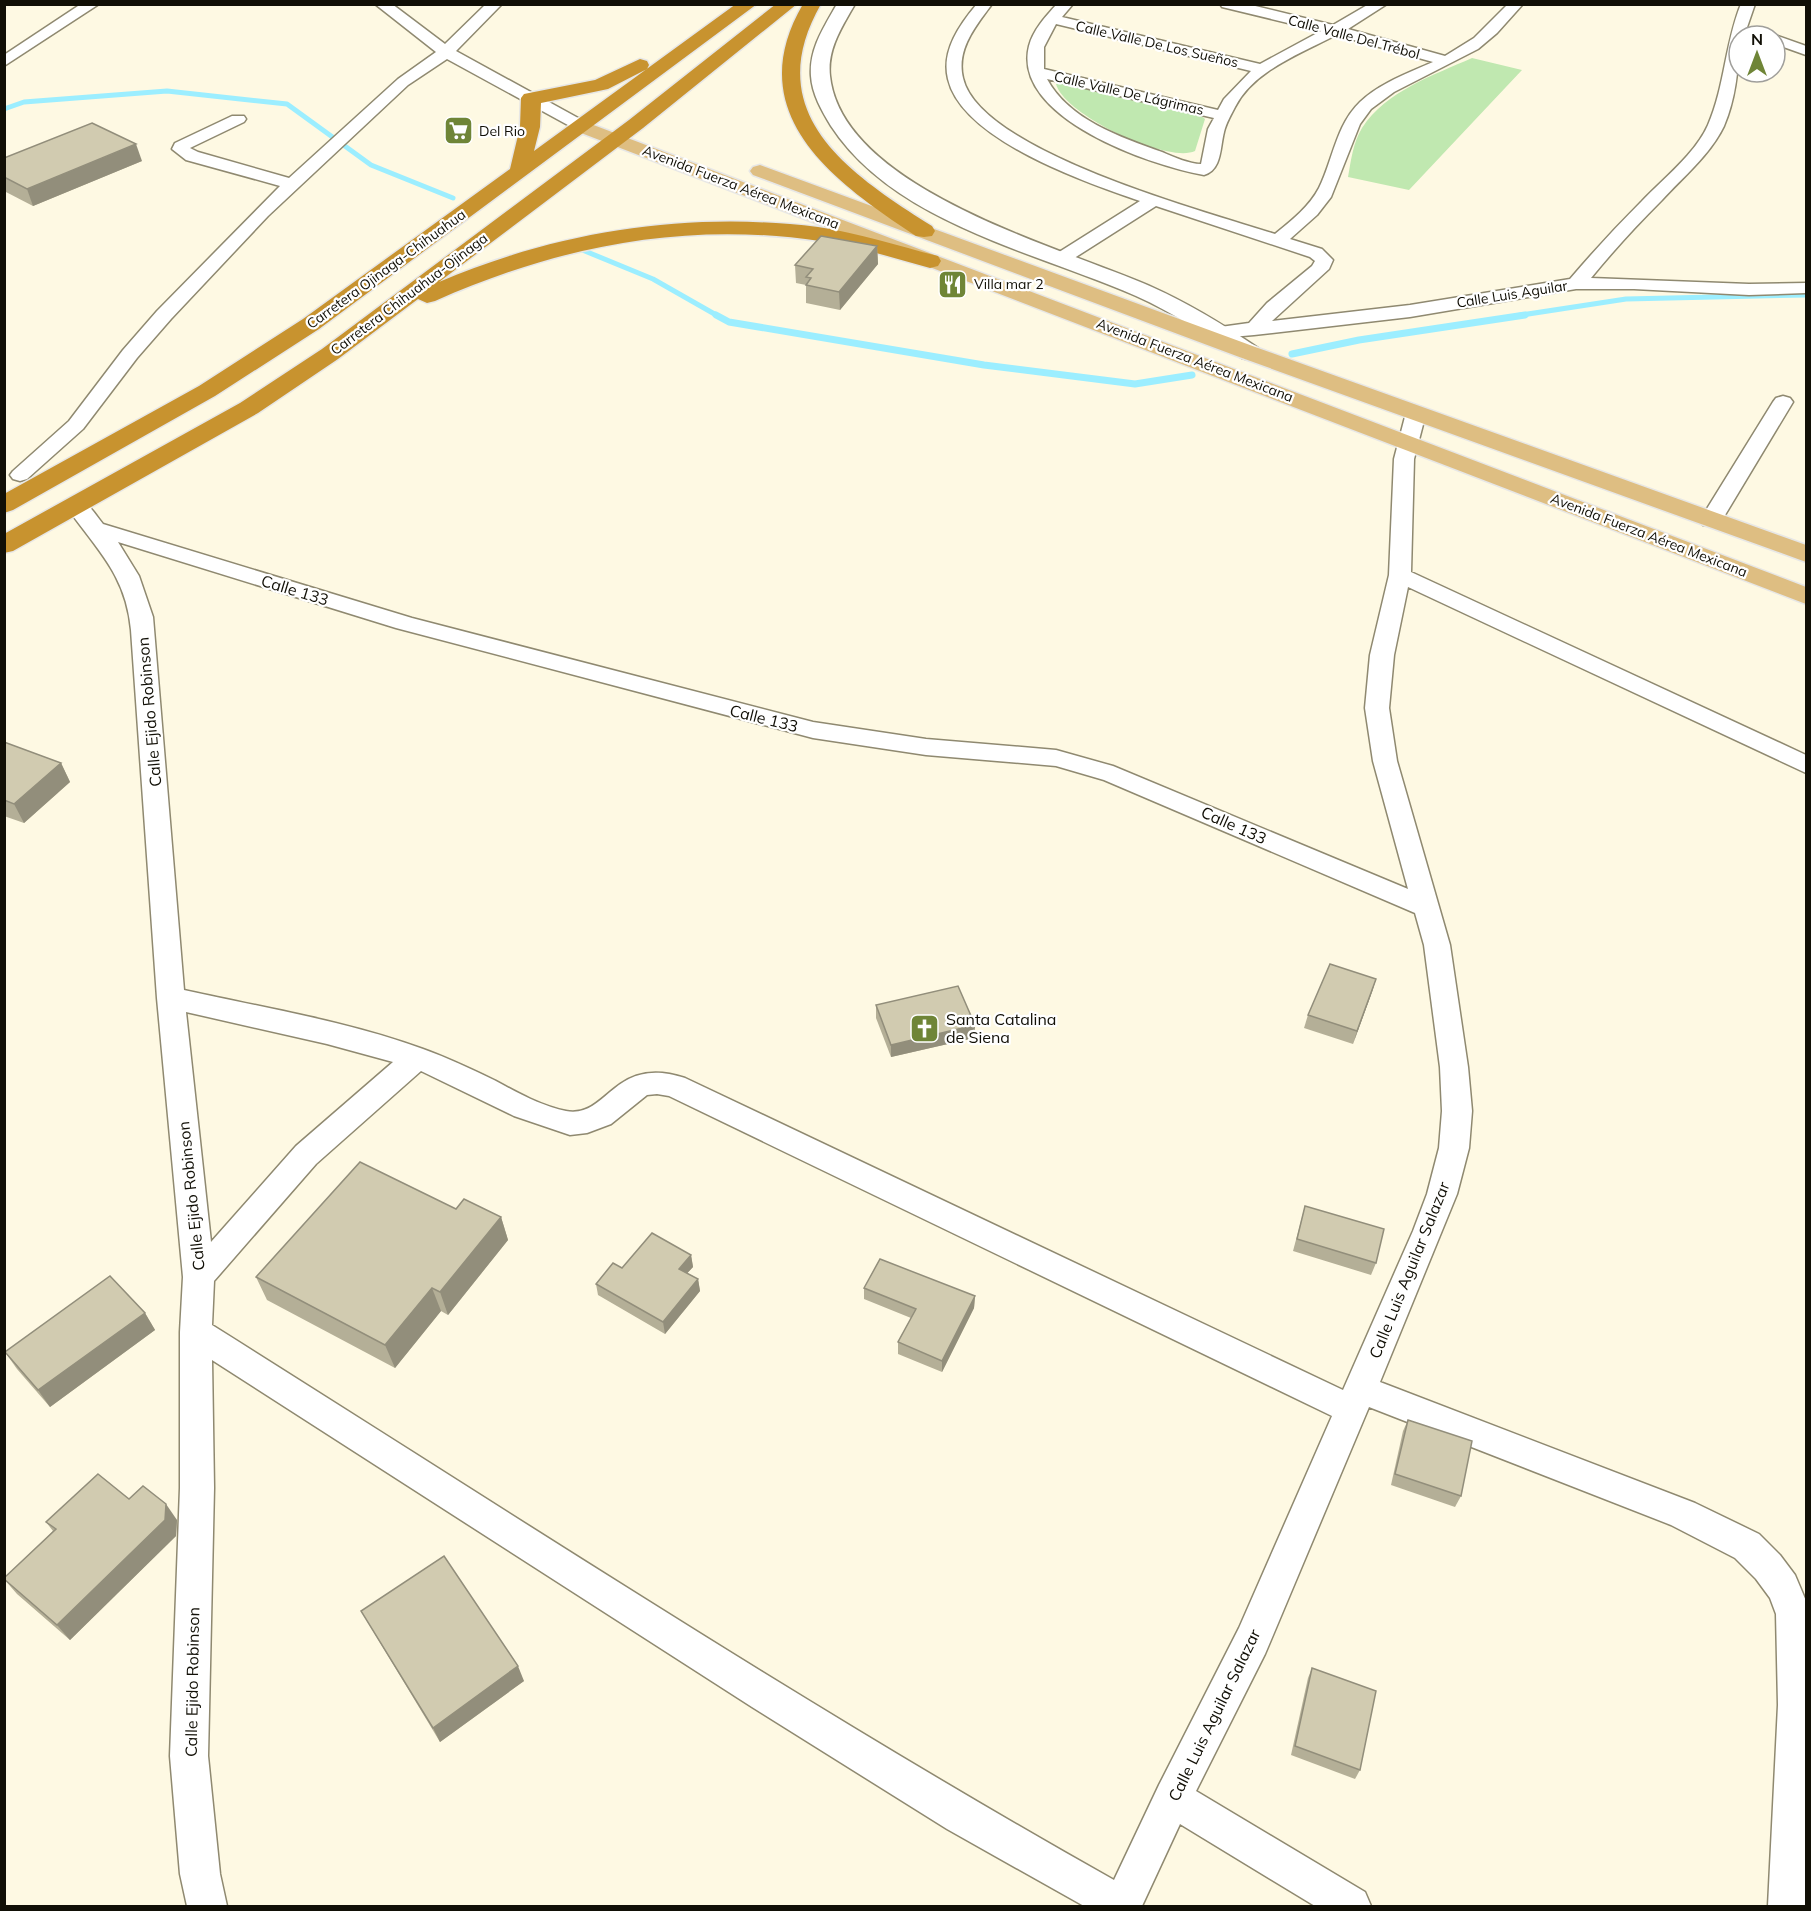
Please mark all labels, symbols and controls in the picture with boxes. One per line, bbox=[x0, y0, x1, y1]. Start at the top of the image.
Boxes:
street label: Calle Valle Del Trébol bbox=[1286, 11, 1422, 63]
street label: Calle Valle De Los Sueños bbox=[1074, 17, 1240, 72]
north arrow bbox=[1727, 24, 1787, 84]
text: N bbox=[1751, 29, 1763, 49]
street label: Calle Valle De Lágrimas bbox=[1052, 67, 1206, 119]
supermarket icon: Del Rio bbox=[442, 115, 474, 147]
place label: Del Rio bbox=[479, 122, 525, 140]
street label: Avenida Fuerza Aérea Mexicana bbox=[640, 141, 842, 233]
street label: Carretera Ojinaga-Chihuahua bbox=[303, 205, 469, 333]
street label: Carretera Chihuahua-Ojinaga bbox=[327, 229, 491, 359]
restaurant icon: Villa mar 2 bbox=[937, 268, 969, 300]
place label: Villa mar 2 bbox=[974, 275, 1044, 293]
street label: Calle Luis Aguilar bbox=[1455, 276, 1570, 312]
street label: Avenida Fuerza Aérea Mexicana bbox=[1094, 314, 1296, 406]
street label: Avenida Fuerza Aérea Mexicana bbox=[1548, 489, 1750, 581]
street label: Calle 133 bbox=[259, 570, 331, 610]
street label: Calle Ejido Robinson bbox=[133, 636, 165, 788]
street label: Calle 133 bbox=[728, 700, 800, 736]
street label: Calle 133 bbox=[1198, 802, 1270, 848]
place label: Santa Catalina de Siena bbox=[946, 1009, 1056, 1047]
church icon: Santa Catalina de Siena bbox=[909, 1012, 941, 1044]
street label: Calle Ejido Robinson bbox=[173, 1120, 209, 1272]
street label: Calle Luis Aguilar Salazar bbox=[1364, 1179, 1454, 1361]
street label: Calle Ejido Robinson bbox=[181, 1607, 203, 1757]
street label: Calle Luis Aguilar Salazar bbox=[1164, 1626, 1264, 1804]

